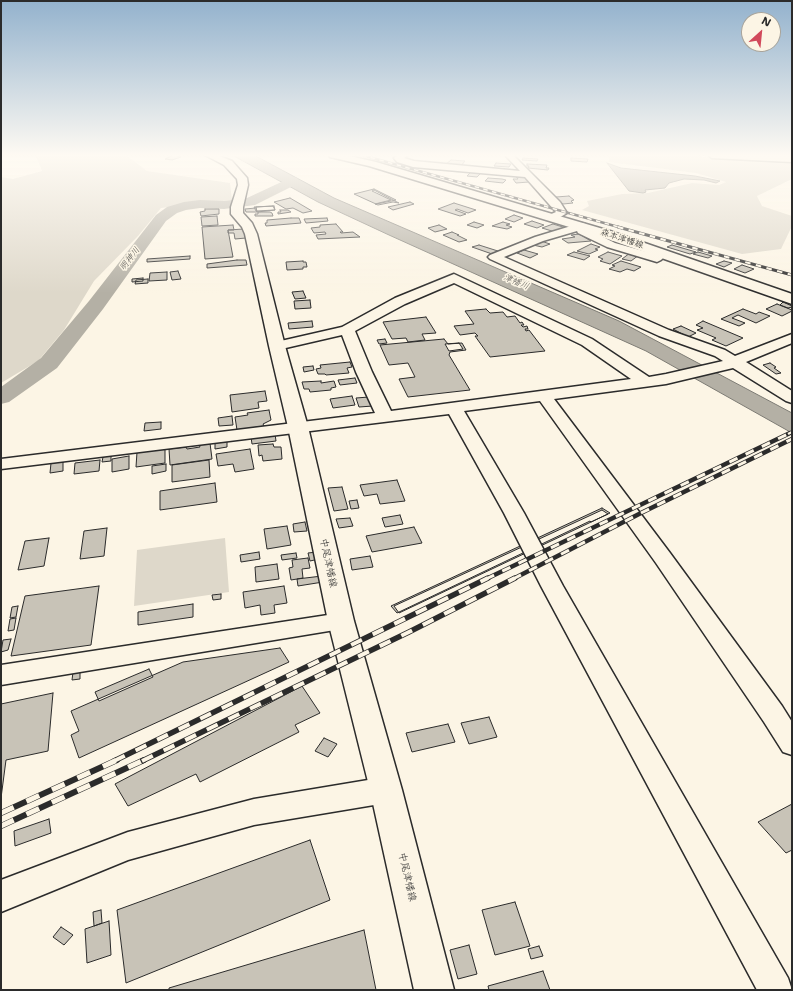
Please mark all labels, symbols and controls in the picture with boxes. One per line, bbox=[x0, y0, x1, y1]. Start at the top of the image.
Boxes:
north arrow bbox=[741, 12, 781, 52]
text: N bbox=[759, 13, 774, 30]
street label: 森本津幡線 bbox=[599, 227, 645, 251]
water label: 明神川 bbox=[117, 245, 143, 273]
water label: 津幡川 bbox=[501, 272, 531, 292]
street label: 中尾津幡線 bbox=[317, 537, 339, 589]
street label: 中尾津幡線 bbox=[396, 851, 418, 903]

